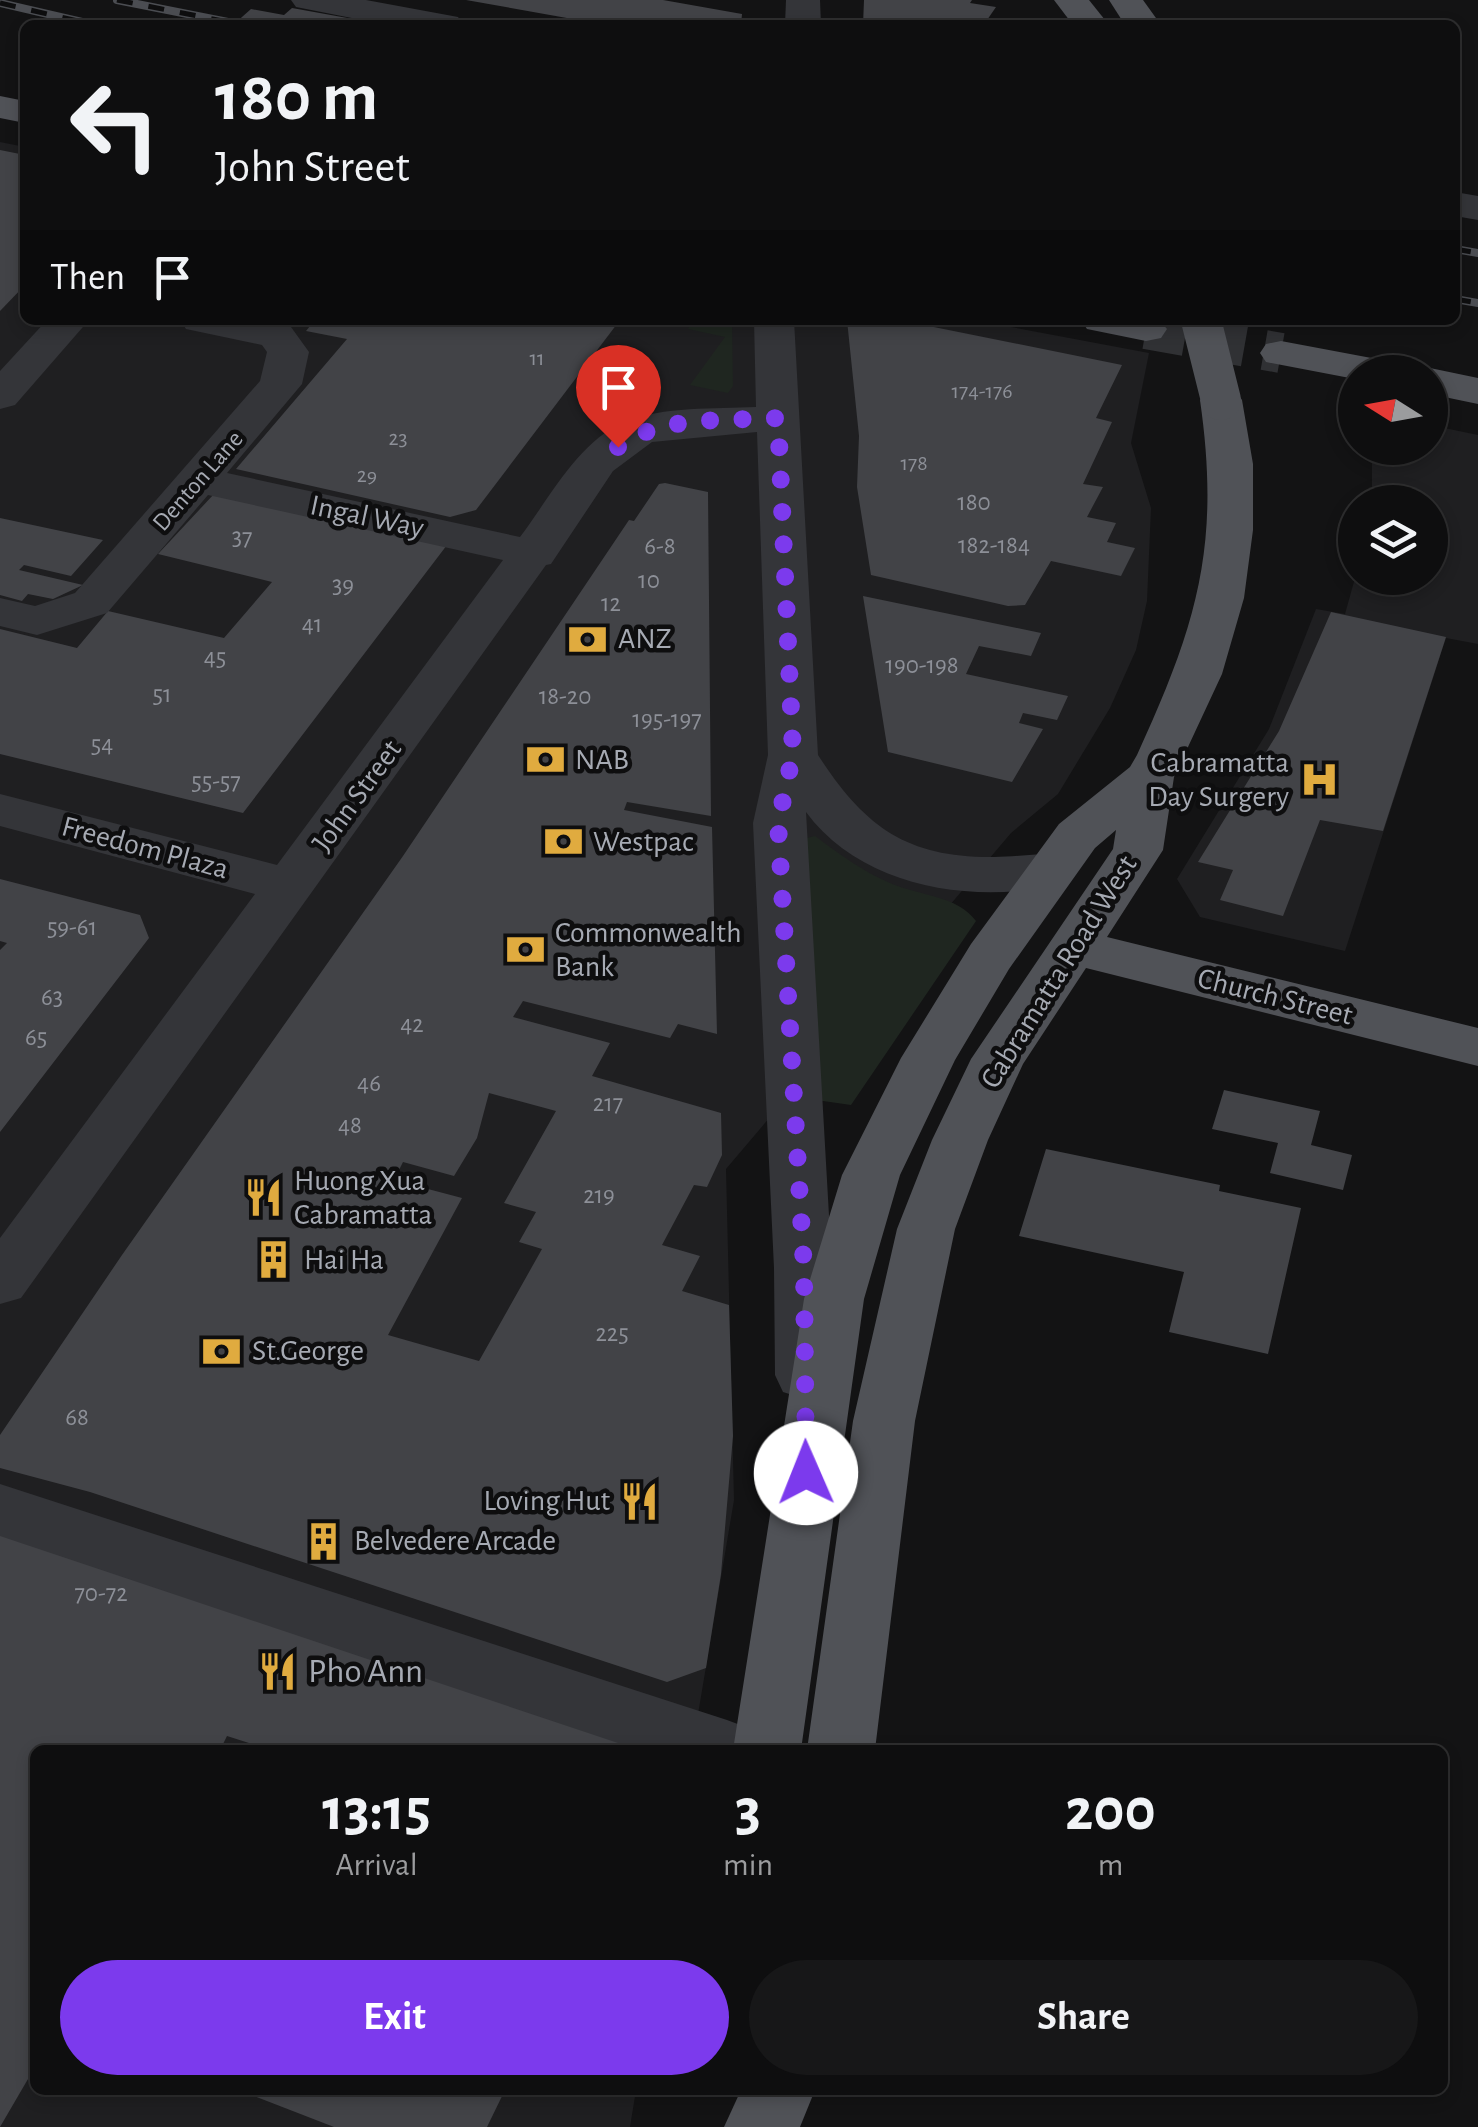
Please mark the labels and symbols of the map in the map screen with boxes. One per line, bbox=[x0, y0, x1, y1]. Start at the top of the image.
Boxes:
pin bbox=[576, 345, 661, 448]
house number: 11 bbox=[529, 347, 545, 369]
north arrow bbox=[1338, 355, 1448, 465]
house number: 174-176 bbox=[951, 380, 1013, 402]
street label: Denton Lane bbox=[148, 426, 248, 536]
house number: 23 bbox=[388, 427, 408, 449]
house number: 178 bbox=[900, 452, 928, 474]
house number: 29 bbox=[357, 464, 377, 486]
street label: Ingal Way bbox=[308, 490, 427, 544]
house number: 180 bbox=[957, 490, 991, 515]
house number: 37 bbox=[232, 525, 252, 550]
house number: 182-184 bbox=[958, 533, 1030, 558]
house number: 6-8 bbox=[644, 534, 676, 559]
house number: 10 bbox=[638, 568, 660, 593]
house number: 39 bbox=[332, 573, 354, 598]
house number: 12 bbox=[601, 591, 621, 616]
house number: 41 bbox=[302, 612, 322, 637]
bank icon: ANZ bbox=[567, 618, 609, 660]
place label: ANZ bbox=[618, 624, 672, 654]
house number: 45 bbox=[204, 645, 226, 670]
house number: 190-198 bbox=[885, 653, 959, 678]
house number: 51 bbox=[152, 682, 172, 707]
house number: 18-20 bbox=[539, 684, 591, 709]
house number: 195-197 bbox=[632, 707, 702, 732]
house number: 54 bbox=[91, 732, 113, 757]
street label: John Street bbox=[307, 734, 408, 857]
bank icon: NAB bbox=[524, 739, 566, 781]
place label: NAB bbox=[575, 745, 629, 775]
place label: Cabramatta Day Surgery bbox=[1148, 748, 1289, 812]
hospital icon: Cabramatta Day Surgery bbox=[1298, 759, 1340, 801]
house number: 55-57 bbox=[191, 769, 241, 794]
street label: Freedom Plaza bbox=[58, 811, 232, 885]
bank icon: Westpac bbox=[542, 821, 584, 863]
place label: Westpac bbox=[593, 827, 694, 857]
street label: Cabramatta Road West bbox=[975, 850, 1143, 1094]
house number: 59-61 bbox=[47, 915, 97, 940]
place label: Commonwealth Bank bbox=[555, 918, 742, 982]
bank icon: Commonwealth Bank bbox=[504, 929, 546, 971]
street label: Church Street bbox=[1194, 963, 1356, 1031]
house number: 63 bbox=[41, 985, 63, 1010]
house number: 42 bbox=[400, 1012, 424, 1037]
house number: 65 bbox=[25, 1025, 47, 1050]
house number: 46 bbox=[357, 1071, 381, 1096]
house number: 217 bbox=[593, 1091, 623, 1116]
house number: 48 bbox=[338, 1113, 362, 1138]
place label: Huong Xua Cabramatta bbox=[294, 1166, 432, 1230]
restaurant icon: Huong Xua Cabramatta bbox=[243, 1177, 285, 1219]
house number: 219 bbox=[583, 1183, 615, 1208]
building icon: Hai Ha bbox=[253, 1239, 295, 1281]
place label: Hai Ha bbox=[304, 1245, 384, 1275]
house number: 225 bbox=[595, 1321, 629, 1346]
bank icon: St.George bbox=[201, 1330, 243, 1372]
place label: St.George bbox=[252, 1336, 364, 1366]
house number: 68 bbox=[65, 1405, 89, 1430]
position arrow bbox=[754, 1421, 858, 1525]
restaurant icon: Loving Hut bbox=[619, 1480, 661, 1522]
place label: Loving Hut bbox=[484, 1486, 610, 1516]
building icon: Belvedere Arcade bbox=[303, 1520, 345, 1562]
place label: Belvedere Arcade bbox=[354, 1526, 556, 1556]
house number: 70-72 bbox=[74, 1581, 128, 1606]
restaurant icon: Pho Ann bbox=[257, 1650, 299, 1692]
place label: Pho Ann bbox=[308, 1654, 423, 1689]

